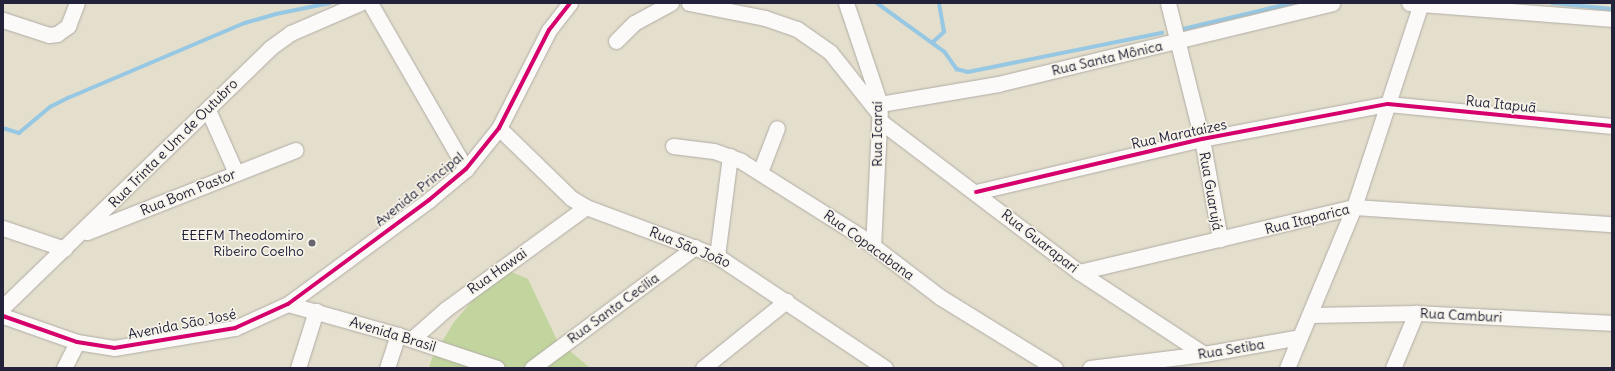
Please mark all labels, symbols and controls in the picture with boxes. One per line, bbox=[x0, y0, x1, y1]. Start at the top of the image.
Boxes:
street label: Rua Santa Mônica bbox=[1050, 37, 1164, 79]
street label: Rua Trinta e Um de Outubro bbox=[105, 75, 241, 211]
street label: Rua Itapuã bbox=[1465, 92, 1537, 116]
street label: Rua Icaraí bbox=[869, 101, 885, 167]
street label: Rua Marataízes bbox=[1130, 116, 1228, 152]
street label: Avenida Principal bbox=[371, 148, 467, 230]
street label: Rua Guarujá bbox=[1196, 150, 1226, 232]
street label: Rua Bom Pastor bbox=[138, 165, 238, 219]
street label: Rua Itaparica bbox=[1263, 200, 1351, 238]
street label: Rua Copacabana bbox=[820, 206, 918, 284]
street label: Rua Guarapari bbox=[998, 206, 1082, 276]
street label: Rua São João bbox=[647, 223, 733, 271]
place label: EEEFM Theodomiro Ribeiro Coelho bbox=[181, 227, 304, 260]
marker: EEEFM Theodomiro Ribeiro Coelho bbox=[307, 238, 317, 248]
street label: Rua Hawai bbox=[464, 244, 530, 298]
street label: Rua Santa Cecília bbox=[564, 269, 662, 347]
street label: Rua Camburi bbox=[1419, 304, 1503, 326]
street label: Avenida São José bbox=[126, 305, 238, 343]
street label: Avenida Brasil bbox=[348, 313, 438, 355]
street label: Rua Setiba bbox=[1197, 335, 1265, 363]

